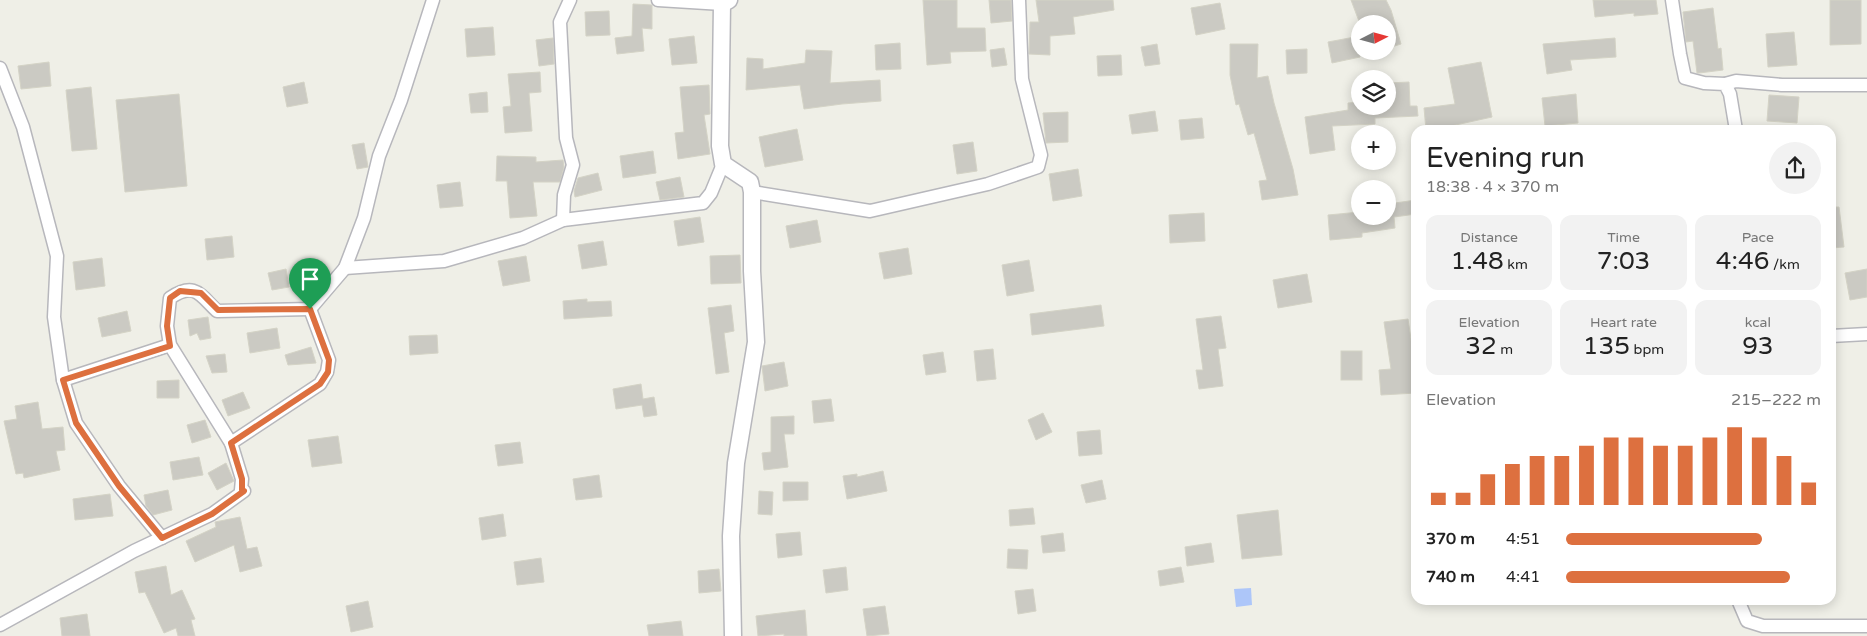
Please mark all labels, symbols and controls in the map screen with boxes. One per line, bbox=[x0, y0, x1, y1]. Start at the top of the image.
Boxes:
north arrow bbox=[1351, 15, 1396, 60]
map controls bbox=[1351, 15, 1396, 225]
button: layers bbox=[1351, 70, 1396, 115]
button: + bbox=[1351, 125, 1396, 170]
text: Evening run bbox=[1426, 141, 1585, 175]
button: share bbox=[1769, 142, 1821, 194]
text: 18:38 · 4 × 370 m bbox=[1426, 177, 1559, 197]
button: − bbox=[1351, 180, 1396, 225]
text: Distance bbox=[1460, 229, 1518, 246]
text: Time bbox=[1607, 229, 1640, 246]
text: Pace bbox=[1742, 229, 1774, 246]
text: 1.48 bbox=[1451, 246, 1504, 276]
text: 7:03 bbox=[1597, 246, 1650, 276]
text: 4:46 bbox=[1716, 246, 1769, 276]
text: km bbox=[1504, 256, 1528, 273]
text: /km bbox=[1769, 256, 1800, 273]
pin bbox=[289, 258, 331, 309]
icon: arrive bbox=[296, 265, 324, 293]
text: Elevation bbox=[1459, 314, 1520, 331]
text: Heart rate bbox=[1590, 314, 1657, 331]
text: kcal bbox=[1745, 314, 1771, 331]
text: 32 bbox=[1465, 331, 1497, 361]
text: 135 bbox=[1583, 331, 1630, 361]
text: 93 bbox=[1742, 331, 1774, 361]
text: m bbox=[1497, 341, 1513, 358]
text: bpm bbox=[1630, 341, 1664, 358]
text: Elevation bbox=[1426, 390, 1496, 410]
text: 215–222 m bbox=[1731, 390, 1821, 410]
text: 370 m bbox=[1426, 529, 1475, 549]
text: 4:51 bbox=[1506, 529, 1540, 549]
text: 740 m bbox=[1426, 567, 1475, 587]
text: 4:41 bbox=[1506, 567, 1540, 587]

